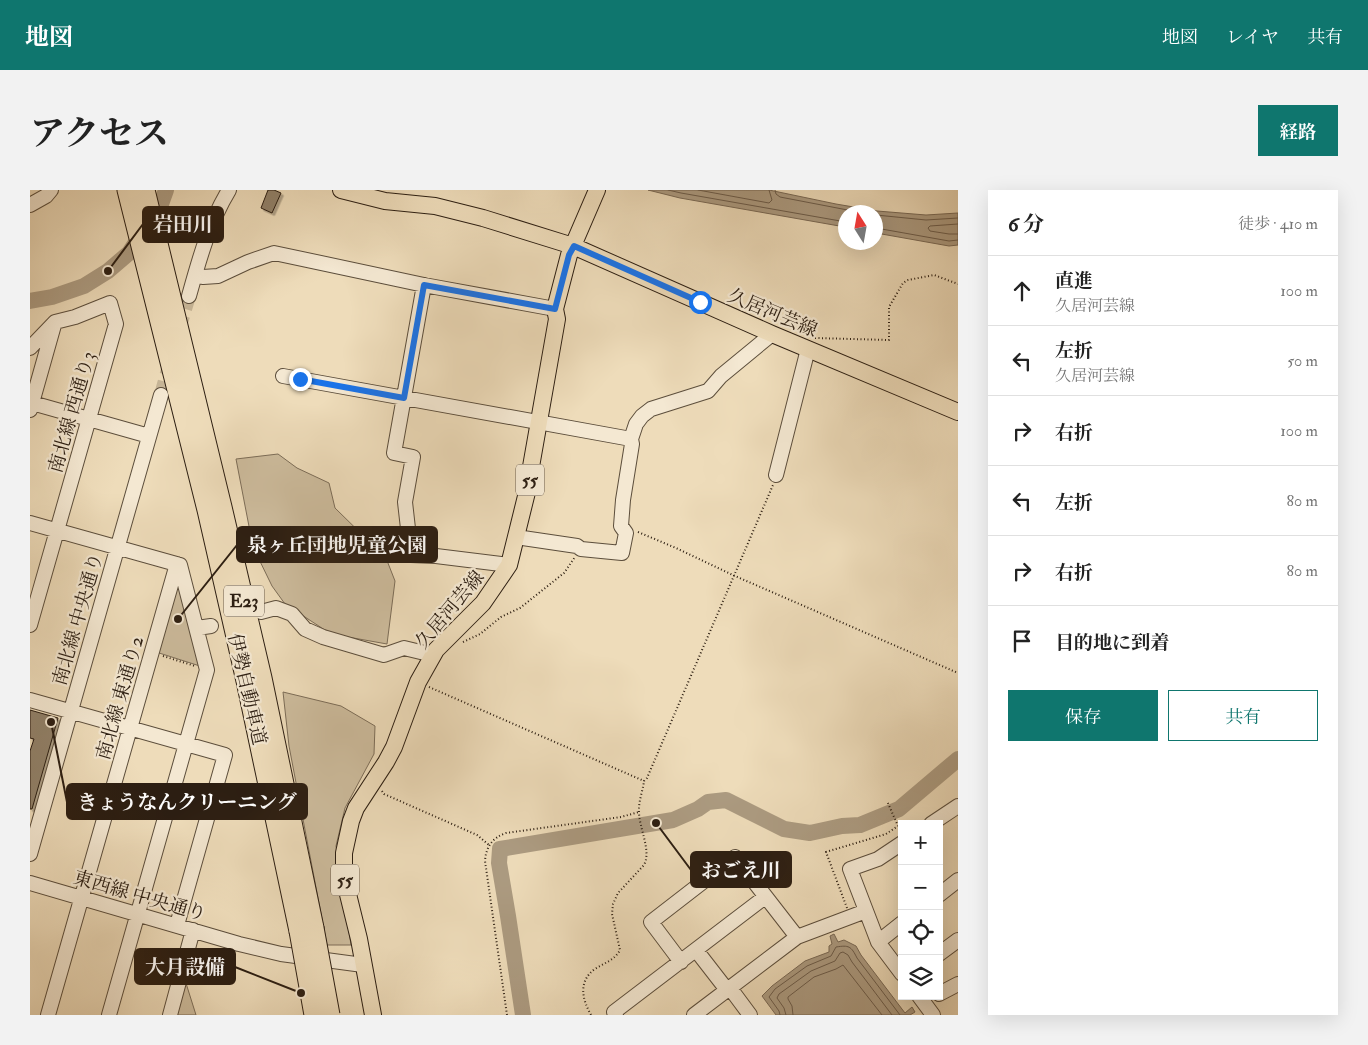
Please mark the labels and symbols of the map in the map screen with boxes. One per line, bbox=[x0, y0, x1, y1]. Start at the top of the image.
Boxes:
north arrow bbox=[838, 205, 883, 250]
callout: 岩田川 bbox=[143, 207, 223, 242]
text: 岩田川 bbox=[153, 212, 213, 237]
street label: 久居河芸線 bbox=[724, 283, 821, 343]
route start bbox=[689, 291, 712, 314]
street label: 南北線 西通り3 bbox=[43, 349, 101, 476]
route end bbox=[289, 368, 312, 391]
road number: 55 bbox=[516, 464, 544, 496]
callout: 泉ヶ丘団地児童公園 bbox=[237, 527, 437, 562]
text: 泉ヶ丘団地児童公園 bbox=[247, 533, 427, 558]
street label: 南北線 中央通り bbox=[48, 550, 108, 688]
street label: 久居河芸線 bbox=[410, 566, 489, 654]
road number: E23 bbox=[224, 586, 264, 616]
street label: 伊勢自動車道 bbox=[223, 631, 272, 747]
street label: 南北線 東通り2 bbox=[91, 634, 149, 763]
callout: きょうなんクリーニング bbox=[67, 784, 307, 819]
text: きょうなんクリーニング bbox=[77, 790, 297, 815]
callout: おごえ川 bbox=[691, 852, 791, 887]
text: おごえ川 bbox=[701, 858, 781, 883]
road number: 55 bbox=[331, 864, 359, 896]
street label: 東西線 中央通り bbox=[71, 866, 209, 926]
callout: 大月設備 bbox=[135, 949, 235, 984]
text: 大月設備 bbox=[145, 955, 225, 980]

